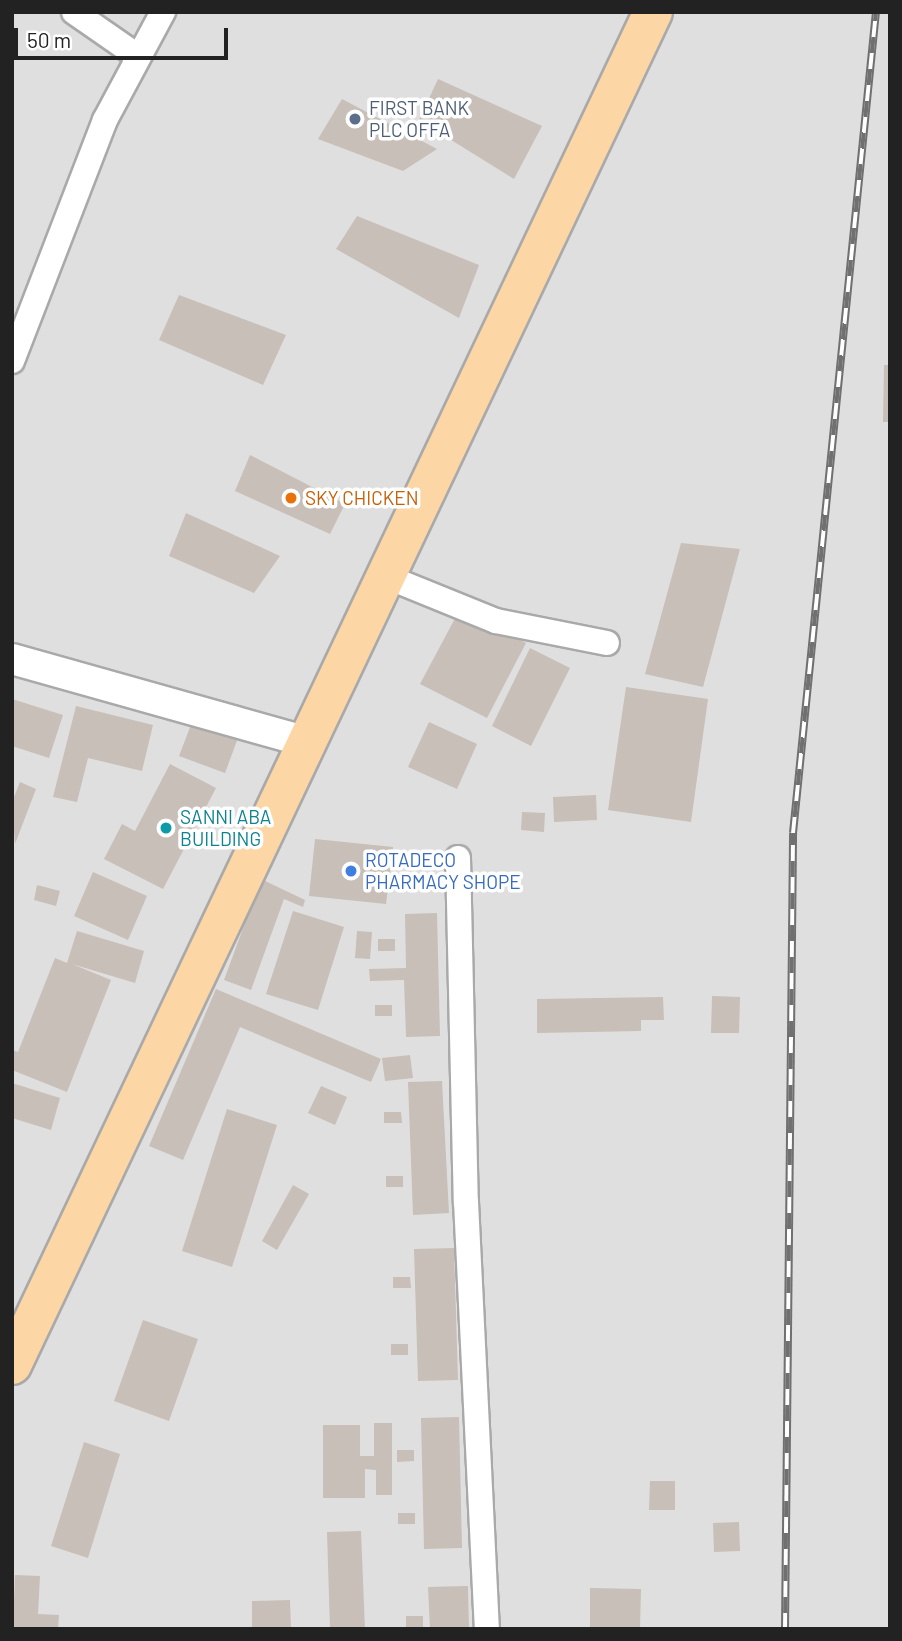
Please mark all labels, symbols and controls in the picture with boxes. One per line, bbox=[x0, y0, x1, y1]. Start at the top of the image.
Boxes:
scale bar bbox=[18, 14, 231, 58]
text: 50 m bbox=[27, 27, 71, 52]
place label: FIRST BANK PLC OFFA bbox=[369, 97, 469, 141]
marker: FIRST BANK PLC OFFA bbox=[347, 111, 363, 127]
place label: SKY CHICKEN bbox=[305, 487, 419, 509]
marker: SKY CHICKEN bbox=[283, 490, 299, 506]
place label: SANNI ABA BUILDING bbox=[180, 806, 271, 850]
marker: SANNI ABA BUILDING bbox=[158, 820, 174, 836]
place label: ROTADECO PHARMACY SHOPE bbox=[365, 849, 521, 893]
marker: ROTADECO PHARMACY SHOPE bbox=[343, 863, 359, 879]

